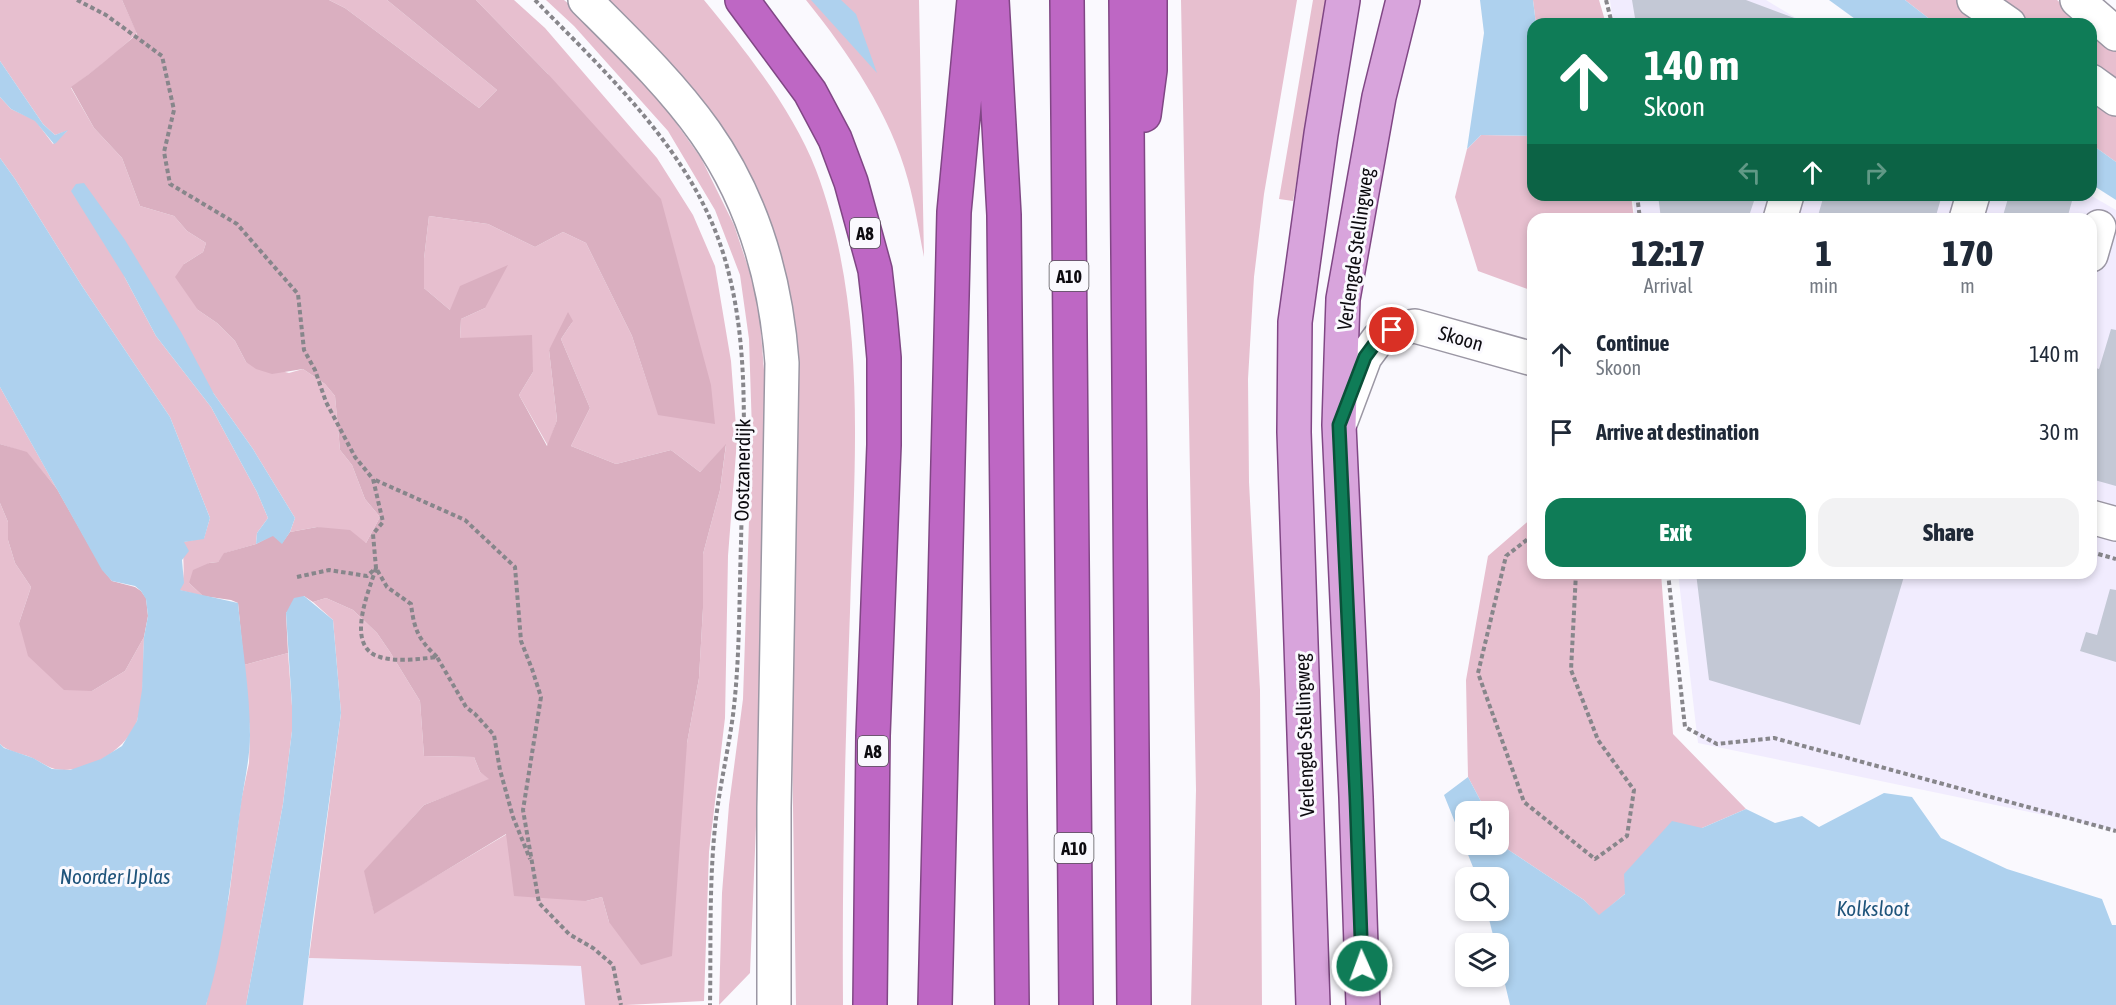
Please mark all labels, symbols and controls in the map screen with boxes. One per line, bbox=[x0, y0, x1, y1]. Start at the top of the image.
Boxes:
text: 140 m bbox=[1644, 41, 1739, 89]
icon: ahead bbox=[1545, 42, 1623, 120]
text: Skoon bbox=[1644, 91, 1705, 122]
icon: left bbox=[1733, 156, 1766, 189]
icon: ahead bbox=[1796, 156, 1829, 189]
icon: right bbox=[1859, 156, 1892, 189]
street label: Verlengde Stellingweg bbox=[1332, 166, 1378, 332]
road number: A8 bbox=[850, 218, 880, 248]
text: 12:17 bbox=[1631, 232, 1705, 274]
text: 1 bbox=[1815, 232, 1832, 274]
text: 170 bbox=[1942, 232, 1993, 274]
road number: A10 bbox=[1050, 261, 1088, 291]
text: Arrival bbox=[1644, 274, 1693, 297]
text: min bbox=[1809, 274, 1838, 297]
text: m bbox=[1960, 274, 1975, 297]
pin bbox=[1366, 304, 1417, 355]
icon: arrive bbox=[1375, 313, 1408, 346]
street label: Skoon bbox=[1436, 321, 1486, 355]
text: Continue bbox=[1596, 330, 1670, 356]
icon: ahead bbox=[1545, 338, 1578, 371]
text: 140 m bbox=[2029, 341, 2079, 367]
text: Skoon bbox=[1596, 356, 1641, 379]
icon: arrive bbox=[1545, 416, 1578, 449]
street label: Oostzanerdijk bbox=[730, 418, 754, 521]
text: Arrive at destination bbox=[1596, 419, 1759, 445]
text: 30 m bbox=[2039, 419, 2079, 445]
button: Exit bbox=[1545, 498, 1806, 567]
button: Share bbox=[1818, 498, 2079, 567]
street label: Verlengde Stellingweg bbox=[1290, 652, 1318, 817]
road number: A8 bbox=[858, 736, 888, 766]
map controls bbox=[1455, 801, 1509, 987]
button: sound bbox=[1455, 801, 1509, 855]
road number: A10 bbox=[1054, 833, 1094, 863]
water label: Noorder IJplas bbox=[60, 864, 170, 888]
button: search bbox=[1455, 867, 1509, 921]
water label: Kolksloot bbox=[1837, 896, 1910, 920]
button: layers bbox=[1455, 933, 1509, 987]
position arrow bbox=[1330, 934, 1394, 998]

